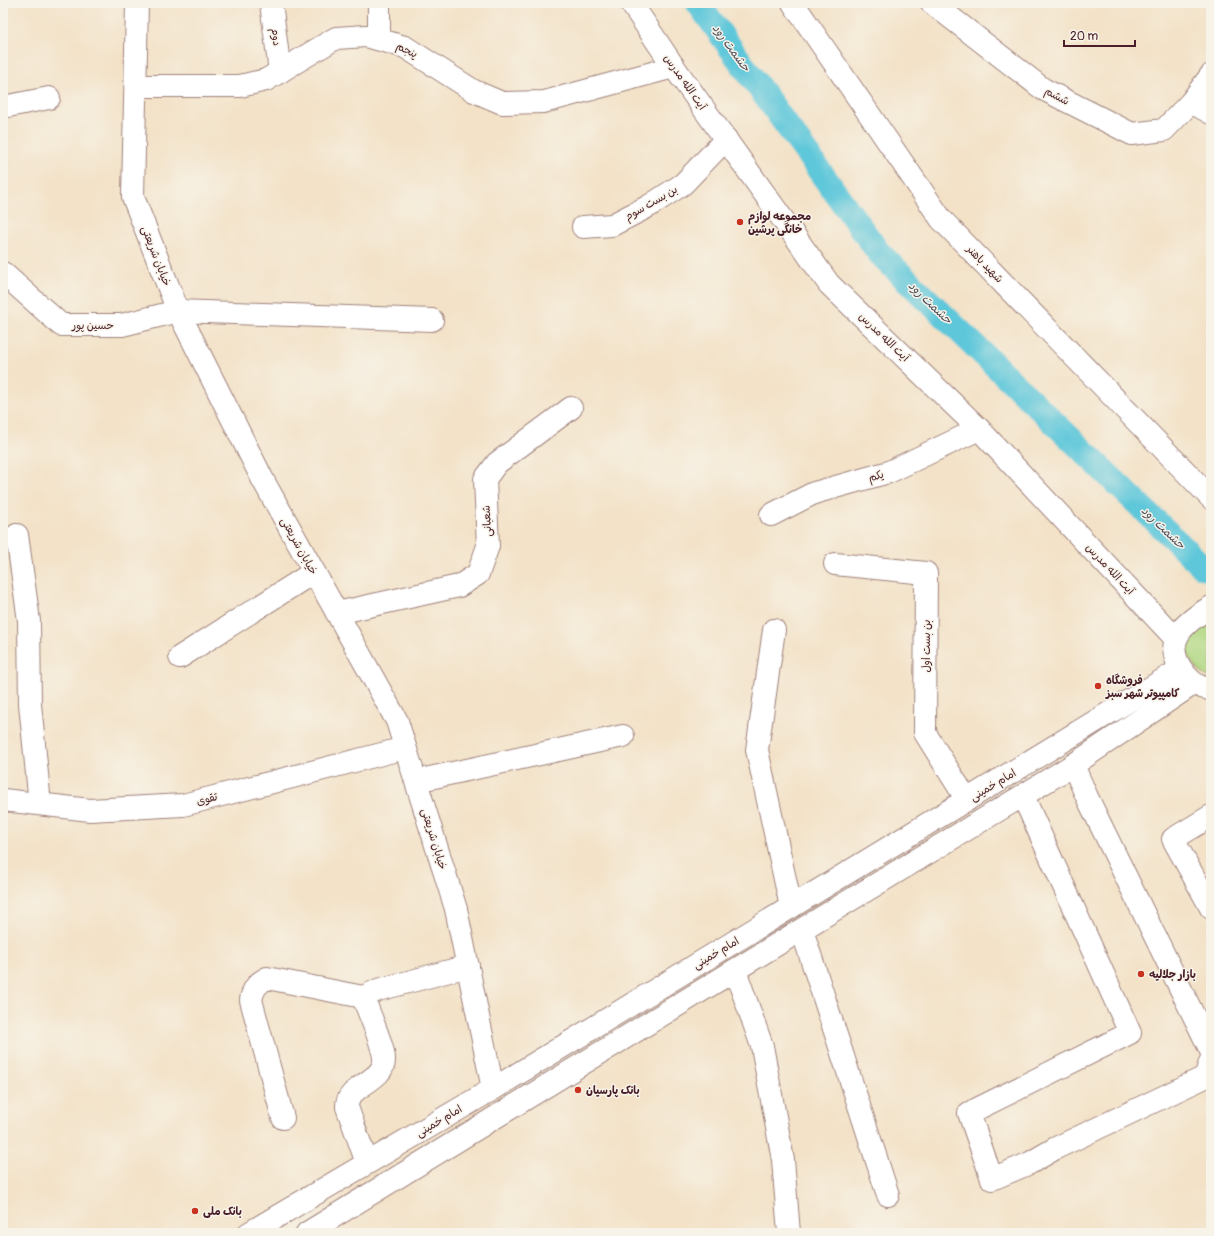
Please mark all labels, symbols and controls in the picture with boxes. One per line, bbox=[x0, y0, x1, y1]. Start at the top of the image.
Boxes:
water label: حشمت رود bbox=[709, 21, 754, 75]
scale bar bbox=[1064, 22, 1135, 48]
street label: دوم bbox=[266, 27, 284, 47]
text: 20 m bbox=[1070, 29, 1099, 44]
street label: پنجم bbox=[393, 39, 420, 62]
street label: آیت الله مدرس bbox=[661, 52, 710, 113]
street label: ششم bbox=[1042, 84, 1072, 110]
street label: بن بست سوم bbox=[622, 183, 681, 225]
place label: مجموعه لوازم خانگی پرشین bbox=[748, 210, 811, 237]
marker: مجموعه لوازم خانگی پرشین bbox=[735, 217, 745, 227]
street label: خیابان شریعتی bbox=[138, 224, 173, 288]
street label: شهید باهنر bbox=[963, 242, 1006, 286]
water label: حشمت رود bbox=[905, 278, 956, 328]
street label: آیت الله مدرس bbox=[856, 310, 913, 365]
street label: حسین پور bbox=[71, 319, 114, 333]
street label: یکم bbox=[867, 468, 886, 486]
water label: حشمت رود bbox=[1138, 503, 1189, 553]
street label: شعبانی bbox=[480, 505, 495, 537]
street label: خیابان شریعتی bbox=[277, 515, 320, 577]
street label: آیت الله مدرس bbox=[1083, 541, 1138, 598]
street label: بن بست اول bbox=[920, 619, 934, 673]
place label: فروشگاه کامپیوتر شهر سبز bbox=[1105, 673, 1179, 701]
marker: فروشگاه کامپیوتر شهر سبز bbox=[1093, 681, 1103, 691]
street label: امام خمینی bbox=[968, 766, 1019, 805]
street label: تقوی bbox=[195, 790, 220, 809]
street label: خیابان شریعتی bbox=[418, 807, 449, 871]
street label: امام خمینی bbox=[691, 934, 742, 973]
place label: بازار جلالیه bbox=[1149, 968, 1196, 981]
marker: بازار جلالیه bbox=[1136, 969, 1146, 979]
place label: بانک پارسیان bbox=[586, 1084, 640, 1098]
marker: بانک پارسیان bbox=[573, 1085, 583, 1095]
street label: امام خمینی bbox=[414, 1102, 465, 1141]
place label: بانک ملی bbox=[203, 1205, 242, 1219]
marker: بانک ملی bbox=[190, 1206, 200, 1216]

